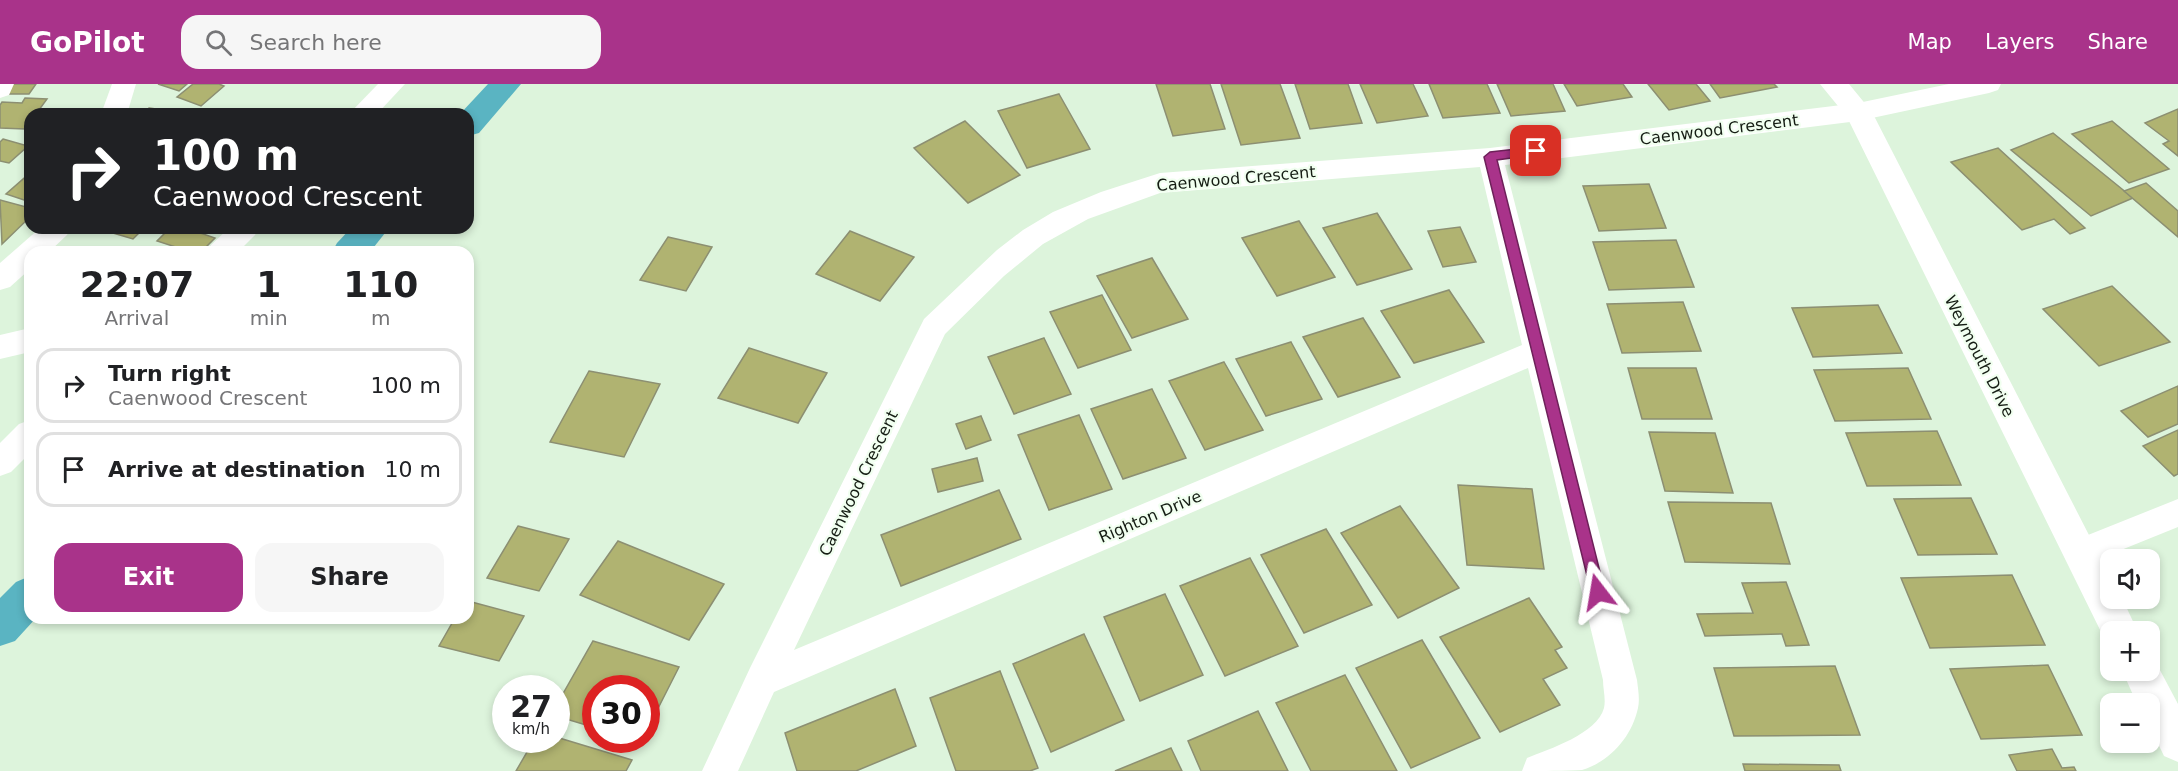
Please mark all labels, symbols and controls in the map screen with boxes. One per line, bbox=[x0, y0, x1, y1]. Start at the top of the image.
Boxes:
search box bbox=[181, 15, 601, 69]
text: GoPilot bbox=[30, 26, 145, 59]
icon: search bbox=[202, 26, 235, 59]
text: Search here bbox=[250, 30, 382, 55]
text: Map bbox=[1908, 30, 1952, 54]
text: Layers bbox=[1985, 30, 2054, 54]
text: Share bbox=[2087, 30, 2148, 54]
street label: Caenwood Crescent bbox=[1639, 110, 1799, 149]
pin bbox=[1510, 125, 1561, 176]
text: 100 m bbox=[153, 131, 299, 180]
icon: right bbox=[54, 132, 132, 210]
icon: arrive bbox=[1519, 134, 1552, 167]
street label: Caenwood Crescent bbox=[1156, 162, 1316, 195]
text: Caenwood Crescent bbox=[153, 181, 422, 212]
text: 22:07 bbox=[80, 264, 194, 305]
text: 1 bbox=[256, 264, 281, 305]
text: 110 bbox=[343, 264, 418, 305]
street label: Weymouth Drive bbox=[1941, 292, 2018, 420]
text: Arrival bbox=[104, 306, 169, 330]
text: min bbox=[250, 306, 288, 330]
text: m bbox=[371, 306, 391, 330]
text: Turn right bbox=[108, 361, 231, 386]
icon: right bbox=[57, 369, 90, 402]
text: 100 m bbox=[371, 373, 441, 398]
text: Caenwood Crescent bbox=[108, 386, 307, 410]
street label: Caenwood Crescent bbox=[815, 407, 902, 559]
icon: arrive bbox=[57, 453, 90, 486]
text: Arrive at destination bbox=[108, 457, 365, 482]
text: 10 m bbox=[385, 457, 441, 482]
street label: Righton Drive bbox=[1096, 486, 1204, 547]
button: Exit bbox=[54, 543, 243, 612]
button: Share bbox=[255, 543, 444, 612]
map controls bbox=[2100, 549, 2160, 753]
button: sound bbox=[2100, 549, 2160, 609]
position arrow bbox=[1566, 560, 1630, 624]
button: + bbox=[2100, 621, 2160, 681]
speed limit sign: 30 bbox=[582, 675, 660, 753]
text: 27 bbox=[510, 689, 552, 724]
button: − bbox=[2100, 693, 2160, 753]
text: km/h bbox=[512, 720, 550, 738]

